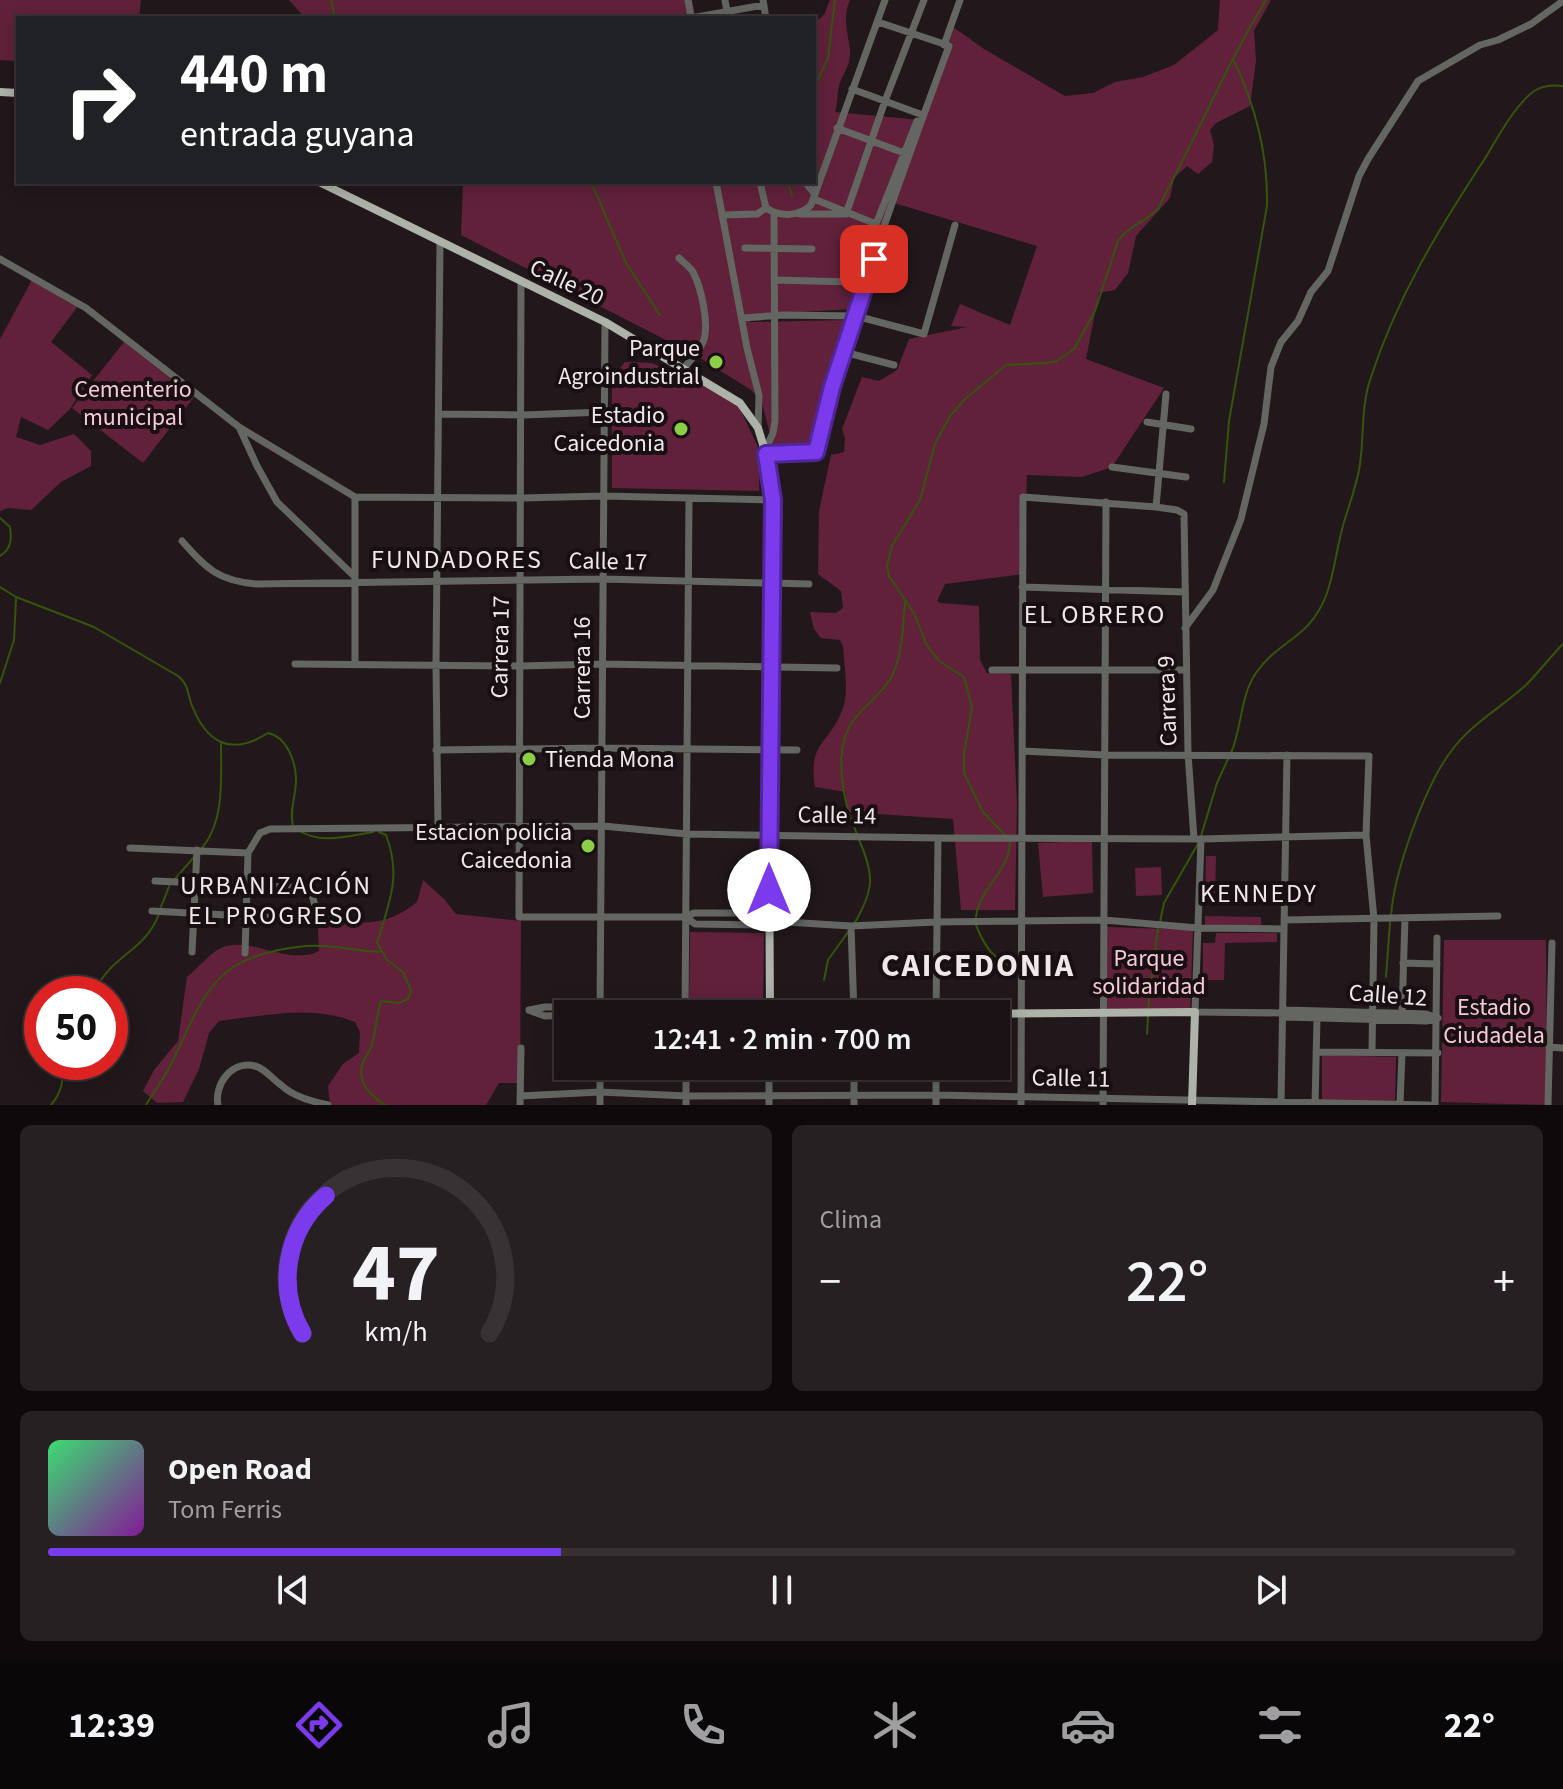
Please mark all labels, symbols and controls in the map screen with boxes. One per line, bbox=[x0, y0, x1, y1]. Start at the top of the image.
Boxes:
text: 440 m bbox=[180, 35, 328, 114]
icon: right bbox=[48, 48, 152, 152]
text: entrada guyana bbox=[180, 109, 415, 160]
pin bbox=[840, 225, 908, 293]
icon: arrive bbox=[852, 237, 896, 281]
street label: Calle 20 bbox=[524, 250, 610, 315]
place label: Parque Agroindustrial bbox=[558, 331, 700, 394]
marker: Parque Agroindustrial bbox=[707, 353, 725, 371]
park label: Cementerio municipal bbox=[74, 372, 192, 435]
place label: Estadio Caicedonia bbox=[553, 398, 665, 461]
marker: Estadio Caicedonia bbox=[672, 420, 690, 438]
district label: FUNDADORES bbox=[371, 541, 543, 578]
street label: Calle 17 bbox=[568, 543, 648, 580]
street label: Carrera 17 bbox=[482, 595, 519, 699]
district label: EL OBRERO bbox=[1024, 596, 1166, 633]
street label: Carrera 16 bbox=[565, 617, 600, 719]
street label: Carrera 9 bbox=[1148, 655, 1187, 747]
place label: Tienda Mona bbox=[545, 742, 675, 777]
marker: Tienda Mona bbox=[520, 750, 538, 768]
street label: Calle 14 bbox=[797, 797, 877, 834]
place label: Estacion policia Caicedonia bbox=[415, 815, 572, 878]
marker: Estacion policia Caicedonia bbox=[579, 837, 597, 855]
position arrow bbox=[727, 848, 811, 932]
district label: URBANIZACIÓN EL PROGRESO bbox=[180, 867, 372, 934]
district label: KENNEDY bbox=[1200, 875, 1318, 912]
park label: Parque solidaridad bbox=[1092, 941, 1206, 1004]
district label: CAICEDONIA bbox=[881, 943, 1075, 989]
street label: Calle 12 bbox=[1348, 975, 1428, 1016]
speed limit sign: 50 bbox=[24, 976, 128, 1080]
park label: Estadio Ciudadela bbox=[1443, 990, 1545, 1053]
text: 12:41 · 2 min · 700 m bbox=[652, 1018, 912, 1061]
street label: Calle 11 bbox=[1031, 1060, 1111, 1097]
text: Clima bbox=[820, 1201, 882, 1238]
text: 47 bbox=[352, 1215, 440, 1333]
text: 22° bbox=[1126, 1240, 1208, 1325]
text: − bbox=[820, 1251, 841, 1314]
text: + bbox=[1493, 1251, 1515, 1314]
text: km/h bbox=[364, 1312, 427, 1352]
text: Open Road bbox=[168, 1448, 312, 1491]
text: Tom Ferris bbox=[168, 1491, 282, 1528]
icon: previous bbox=[271, 1568, 315, 1612]
icon: pause bbox=[760, 1568, 804, 1612]
icon: next bbox=[1249, 1568, 1293, 1612]
icon: directions bbox=[291, 1697, 347, 1753]
icon: music bbox=[483, 1697, 539, 1753]
icon: phone bbox=[675, 1697, 731, 1753]
icon: climate bbox=[867, 1697, 923, 1753]
icon: car bbox=[1060, 1697, 1116, 1753]
icon: filters bbox=[1252, 1697, 1308, 1753]
text: 12:39 bbox=[68, 1700, 155, 1751]
text: 22° bbox=[1444, 1700, 1495, 1751]

